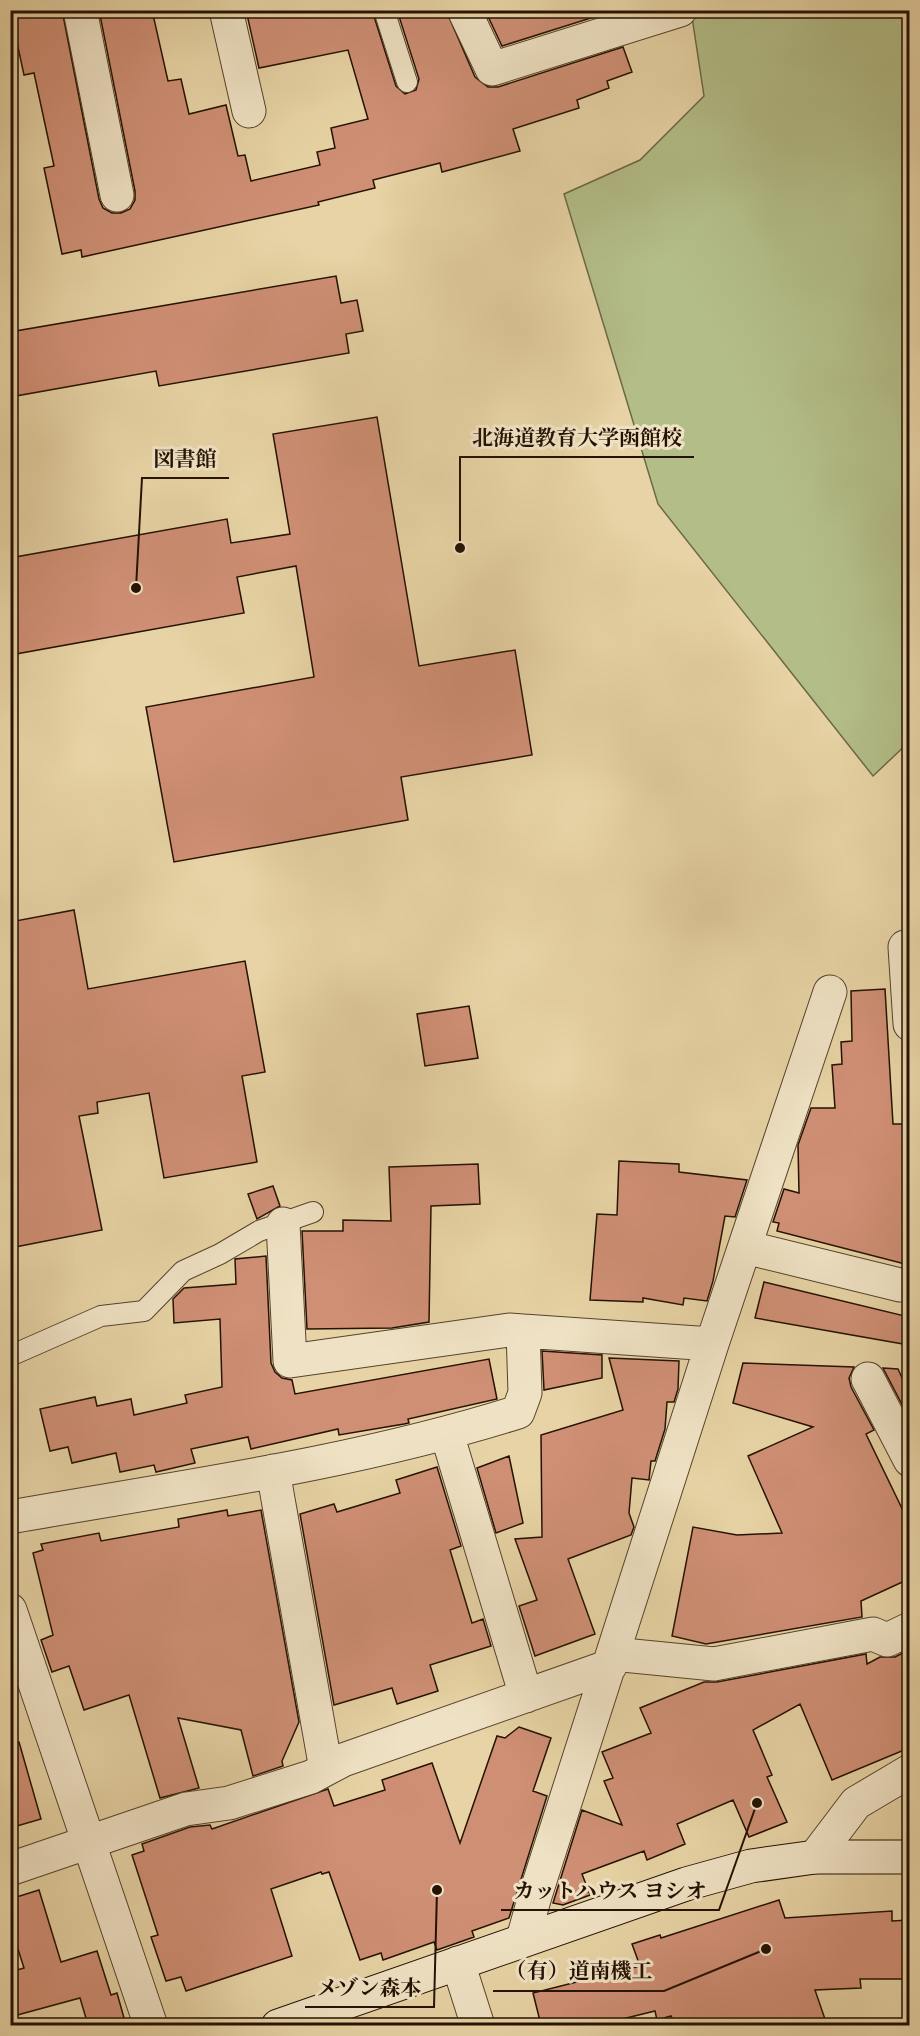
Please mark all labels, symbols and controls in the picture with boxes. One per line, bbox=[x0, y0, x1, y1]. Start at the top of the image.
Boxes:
callout: 北海道教育大学函館校 bbox=[460, 418, 694, 457]
text: 北海道教育大学函館校 bbox=[472, 425, 682, 450]
callout: 図書館 bbox=[142, 439, 229, 478]
text: 図書館 bbox=[154, 446, 217, 471]
callout: カットハウス ヨシオ bbox=[501, 1871, 719, 1910]
text: カットハウス ヨシオ bbox=[514, 1878, 707, 1903]
callout: （有）道南機工 bbox=[493, 1952, 664, 1991]
text: （有）道南機工 bbox=[506, 1958, 653, 1983]
callout: メゾン森本 bbox=[305, 1968, 434, 2007]
text: メゾン森本 bbox=[317, 1975, 421, 2000]

